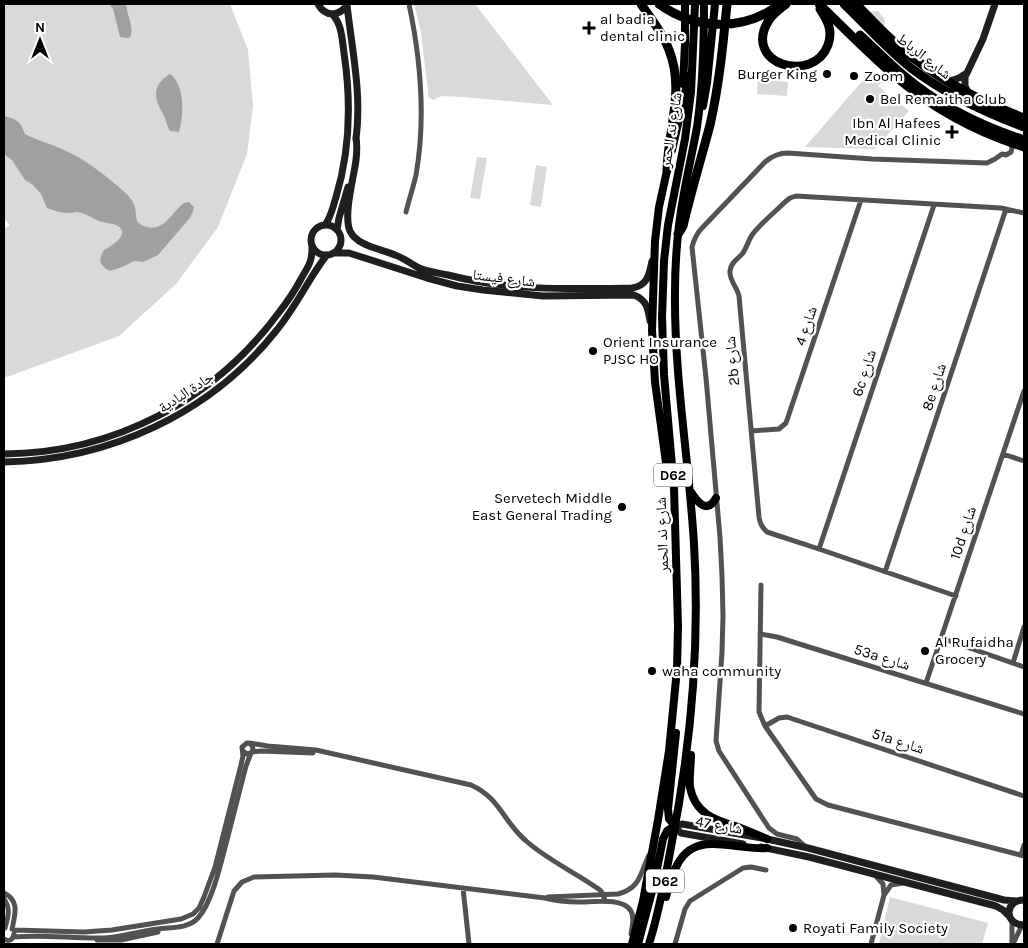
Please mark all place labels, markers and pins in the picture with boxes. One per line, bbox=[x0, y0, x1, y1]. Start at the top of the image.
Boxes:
place label: al badia dental clinic bbox=[600, 10, 685, 45]
marker: al badia dental clinic bbox=[582, 21, 596, 35]
place label: Burger King bbox=[737, 65, 818, 83]
place label: Zoom bbox=[864, 67, 903, 85]
marker: Burger King bbox=[821, 68, 833, 80]
marker: Zoom bbox=[848, 70, 860, 82]
place label: Bel Remaitha Club bbox=[880, 90, 1006, 108]
marker: Bel Remaitha Club bbox=[864, 93, 876, 105]
place label: Ibn Al Hafees Medical Clinic bbox=[844, 114, 941, 149]
marker: Ibn Al Hafees Medical Clinic bbox=[945, 125, 959, 139]
place label: Orient Insurance PJSC HO bbox=[603, 333, 717, 368]
marker: Orient Insurance PJSC HO bbox=[587, 345, 599, 357]
place label: Servetech Middle East General Trading bbox=[472, 489, 613, 524]
marker: Servetech Middle East General Trading bbox=[616, 501, 628, 513]
place label: Al Rufaidha Grocery bbox=[935, 633, 1014, 668]
marker: Al Rufaidha Grocery bbox=[919, 645, 931, 657]
place label: waha community bbox=[662, 662, 781, 680]
marker: waha community bbox=[646, 665, 658, 677]
place label: Royati Family Society bbox=[803, 919, 948, 937]
marker: Royati Family Society bbox=[787, 922, 799, 934]

